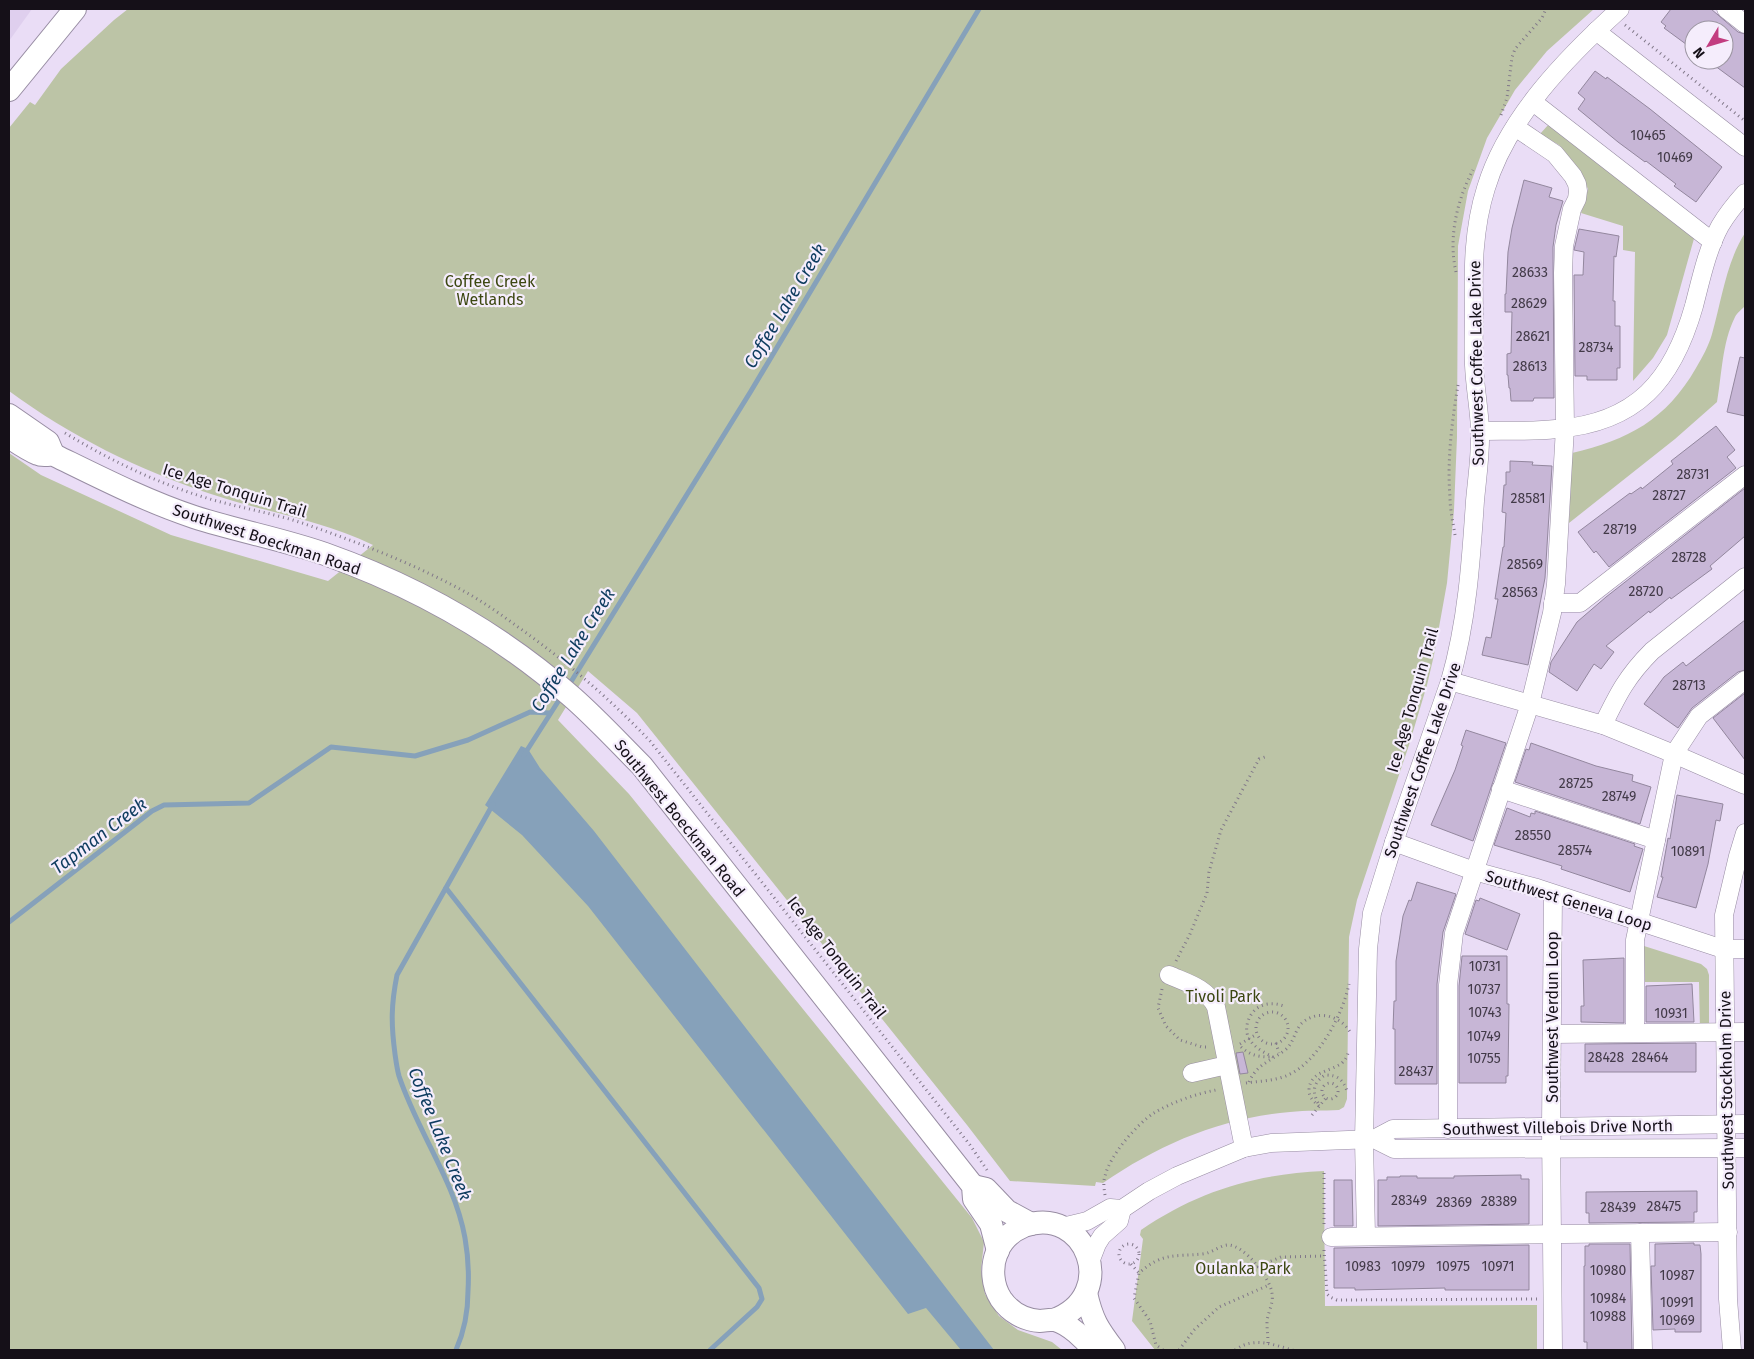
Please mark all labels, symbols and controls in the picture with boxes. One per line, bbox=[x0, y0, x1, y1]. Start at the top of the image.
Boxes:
north arrow bbox=[1684, 20, 1734, 70]
text: N bbox=[1690, 44, 1709, 62]
house number: 10465 bbox=[1630, 127, 1666, 144]
house number: 10469 bbox=[1657, 149, 1693, 166]
water label: Coffee Lake Creek bbox=[739, 239, 831, 372]
street label: Southwest Coffee Lake Drive bbox=[1465, 260, 1488, 466]
house number: 28633 bbox=[1512, 264, 1548, 281]
park label: Coffee Creek Wetlands bbox=[445, 272, 536, 309]
house number: 28629 bbox=[1511, 295, 1547, 312]
house number: 28621 bbox=[1516, 328, 1550, 345]
house number: 28734 bbox=[1579, 339, 1614, 356]
house number: 28613 bbox=[1513, 358, 1547, 375]
street label: Ice Age Tonquin Trail bbox=[161, 460, 309, 522]
house number: 28731 bbox=[1676, 466, 1710, 483]
house number: 28727 bbox=[1652, 487, 1686, 504]
house number: 28581 bbox=[1510, 490, 1546, 507]
street label: Southwest Boeckman Road bbox=[170, 500, 363, 579]
house number: 28719 bbox=[1603, 521, 1637, 538]
house number: 28728 bbox=[1671, 549, 1707, 566]
house number: 28569 bbox=[1507, 556, 1543, 573]
house number: 28720 bbox=[1628, 583, 1664, 600]
water label: Coffee Lake Creek bbox=[526, 584, 620, 716]
house number: 28563 bbox=[1502, 584, 1538, 601]
street label: Ice Age Tonquin Trail bbox=[1383, 625, 1442, 775]
street label: Southwest Coffee Lake Drive bbox=[1380, 660, 1465, 860]
house number: 28713 bbox=[1672, 677, 1706, 694]
street label: Southwest Boeckman Road bbox=[610, 736, 749, 901]
house number: 28725 bbox=[1559, 775, 1593, 792]
house number: 28749 bbox=[1602, 788, 1636, 805]
water label: Tapman Creek bbox=[47, 793, 151, 879]
house number: 28550 bbox=[1515, 827, 1551, 844]
house number: 28574 bbox=[1558, 842, 1593, 859]
house number: 10891 bbox=[1671, 843, 1705, 860]
street label: Southwest Geneva Loop bbox=[1483, 866, 1655, 935]
street label: Ice Age Tonquin Trail bbox=[783, 892, 890, 1022]
street label: Southwest Verdun Loop bbox=[1543, 931, 1562, 1103]
house number: 10731 bbox=[1469, 958, 1501, 975]
house number: 10737 bbox=[1468, 981, 1500, 998]
park label: Tivoli Park bbox=[1186, 987, 1261, 1006]
street label: Southwest Stockholm Drive bbox=[1715, 991, 1738, 1189]
house number: 10743 bbox=[1468, 1004, 1502, 1021]
house number: 10931 bbox=[1654, 1005, 1688, 1022]
house number: 10749 bbox=[1467, 1028, 1501, 1045]
house number: 28428 bbox=[1588, 1049, 1625, 1066]
house number: 28464 bbox=[1631, 1049, 1669, 1066]
house number: 10755 bbox=[1467, 1050, 1501, 1067]
house number: 28437 bbox=[1399, 1063, 1434, 1080]
water label: Coffee Lake Creek bbox=[403, 1064, 477, 1204]
street label: Southwest Villebois Drive North bbox=[1443, 1116, 1673, 1139]
house number: 28349 bbox=[1391, 1192, 1427, 1209]
house number: 28389 bbox=[1481, 1193, 1517, 1210]
house number: 28369 bbox=[1436, 1194, 1472, 1211]
house number: 28475 bbox=[1647, 1198, 1681, 1215]
house number: 28439 bbox=[1600, 1199, 1636, 1216]
house number: 10983 bbox=[1345, 1258, 1381, 1275]
house number: 10979 bbox=[1391, 1258, 1425, 1275]
house number: 10975 bbox=[1436, 1258, 1470, 1275]
house number: 10971 bbox=[1482, 1258, 1514, 1275]
park label: Oulanka Park bbox=[1195, 1259, 1292, 1278]
house number: 10980 bbox=[1590, 1262, 1626, 1279]
house number: 10987 bbox=[1660, 1267, 1694, 1284]
house number: 10984 bbox=[1590, 1290, 1627, 1307]
house number: 10991 bbox=[1660, 1294, 1694, 1311]
house number: 10988 bbox=[1590, 1308, 1627, 1325]
house number: 10969 bbox=[1659, 1312, 1695, 1329]

